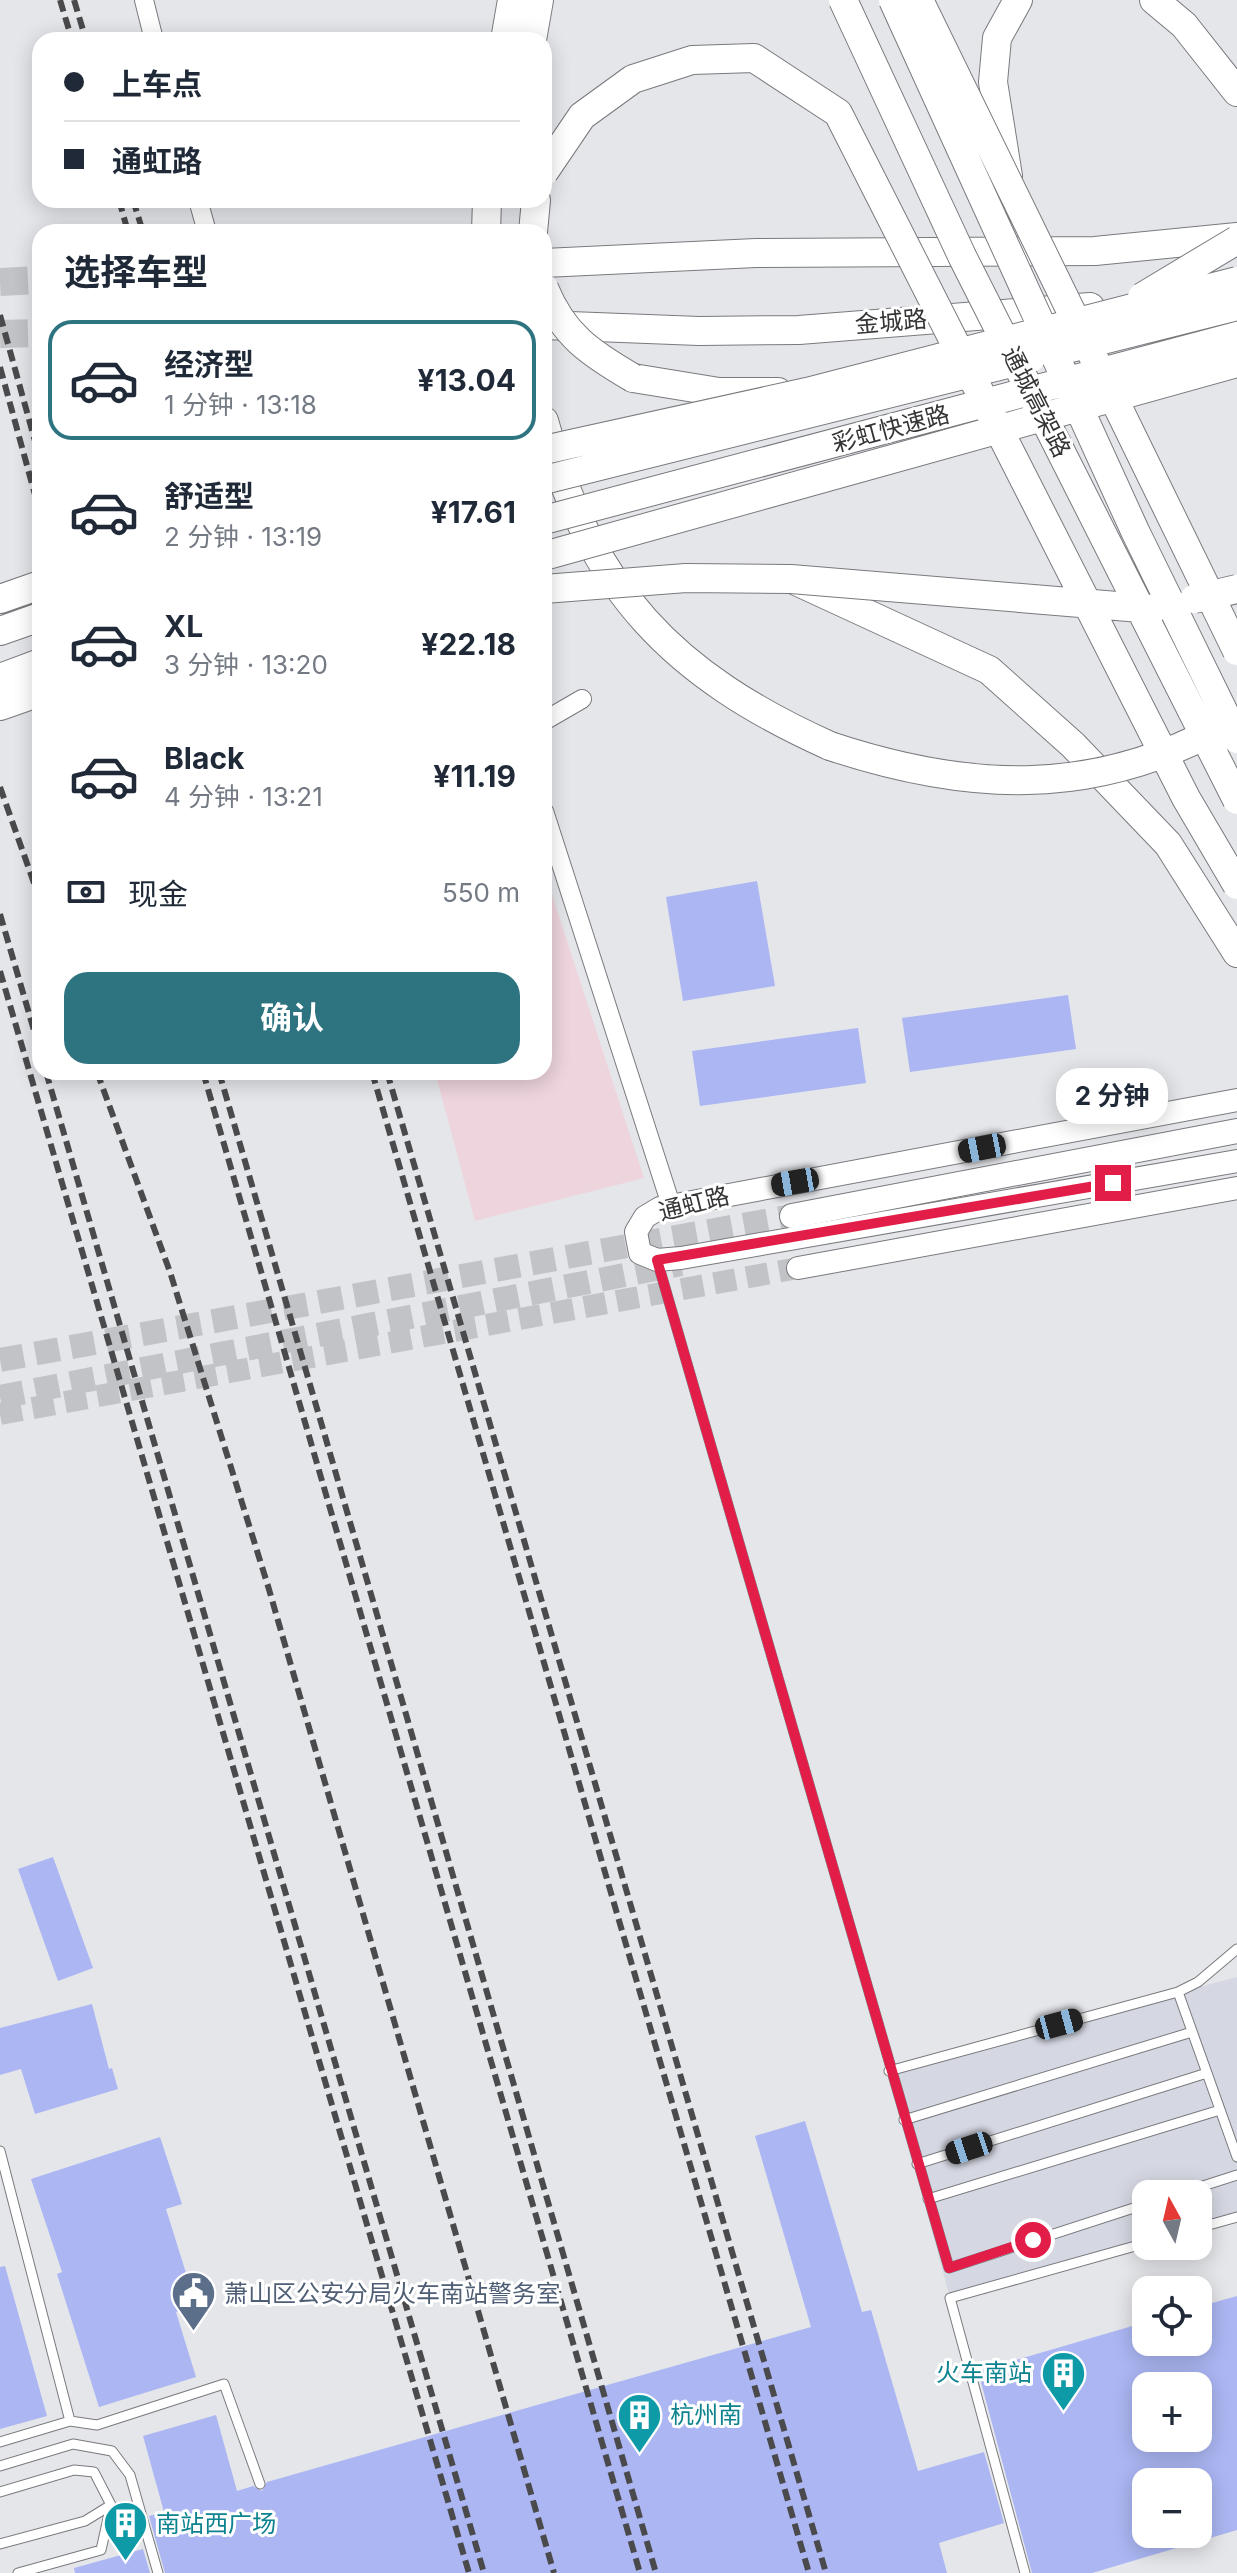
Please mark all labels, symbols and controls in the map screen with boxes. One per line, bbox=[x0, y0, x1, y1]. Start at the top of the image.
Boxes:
text: 上车点 bbox=[112, 66, 202, 102]
text: 通虹路 bbox=[112, 143, 202, 179]
text: 选择车型 bbox=[64, 250, 208, 294]
street label: 金城路 bbox=[854, 304, 928, 339]
street label: 通城高架路 bbox=[996, 342, 1077, 462]
icon: car bbox=[68, 344, 140, 416]
text: 经济型 bbox=[164, 346, 254, 382]
text: ¥13.04 bbox=[418, 362, 516, 398]
text: 1 分钟 · 13:18 bbox=[164, 389, 317, 420]
street label: 彩虹快速路 bbox=[829, 399, 953, 458]
icon: car bbox=[68, 476, 140, 548]
text: 舒适型 bbox=[164, 478, 254, 514]
text: ¥17.61 bbox=[431, 494, 516, 530]
text: 2 分钟 · 13:19 bbox=[164, 521, 322, 552]
icon: car bbox=[68, 608, 140, 680]
text: XL bbox=[164, 608, 203, 644]
text: ¥22.18 bbox=[421, 626, 516, 662]
text: 3 分钟 · 13:20 bbox=[164, 649, 328, 680]
icon: car bbox=[68, 740, 140, 812]
text: Black bbox=[164, 740, 244, 776]
text: ¥11.19 bbox=[433, 758, 516, 794]
text: 4 分钟 · 13:21 bbox=[164, 781, 323, 812]
icon: cash bbox=[64, 870, 108, 914]
text: 现金 bbox=[128, 876, 188, 912]
text: 550 m bbox=[442, 877, 520, 908]
button: 确认 bbox=[64, 972, 520, 1064]
callout: 2 分钟 bbox=[1057, 1067, 1169, 1123]
text: 2 分钟 bbox=[1075, 1080, 1149, 1111]
car bbox=[956, 1132, 1008, 1164]
route end bbox=[1095, 1165, 1131, 1201]
car bbox=[769, 1166, 821, 1198]
street label: 通虹路 bbox=[655, 1181, 732, 1226]
car bbox=[1033, 2006, 1085, 2042]
car bbox=[942, 2129, 996, 2167]
north arrow bbox=[1132, 2180, 1212, 2260]
map controls bbox=[1132, 2180, 1212, 2548]
route start bbox=[1015, 2222, 1051, 2258]
public building icon: 萧山区公安分局火车南站警务室 bbox=[169, 2270, 217, 2333]
button: locate bbox=[1132, 2276, 1212, 2356]
place label: 萧山区公安分局火车南站警务室 bbox=[224, 2279, 560, 2308]
building icon: 火车南站 bbox=[1039, 2349, 1087, 2412]
place label: 火车南站 bbox=[936, 2358, 1032, 2387]
button: + bbox=[1132, 2372, 1212, 2452]
building icon: 杭州南 bbox=[615, 2391, 663, 2454]
place label: 杭州南 bbox=[670, 2400, 742, 2429]
button: − bbox=[1132, 2468, 1212, 2548]
building icon: 南站西广场 bbox=[101, 2500, 149, 2563]
place label: 南站西广场 bbox=[156, 2509, 276, 2538]

